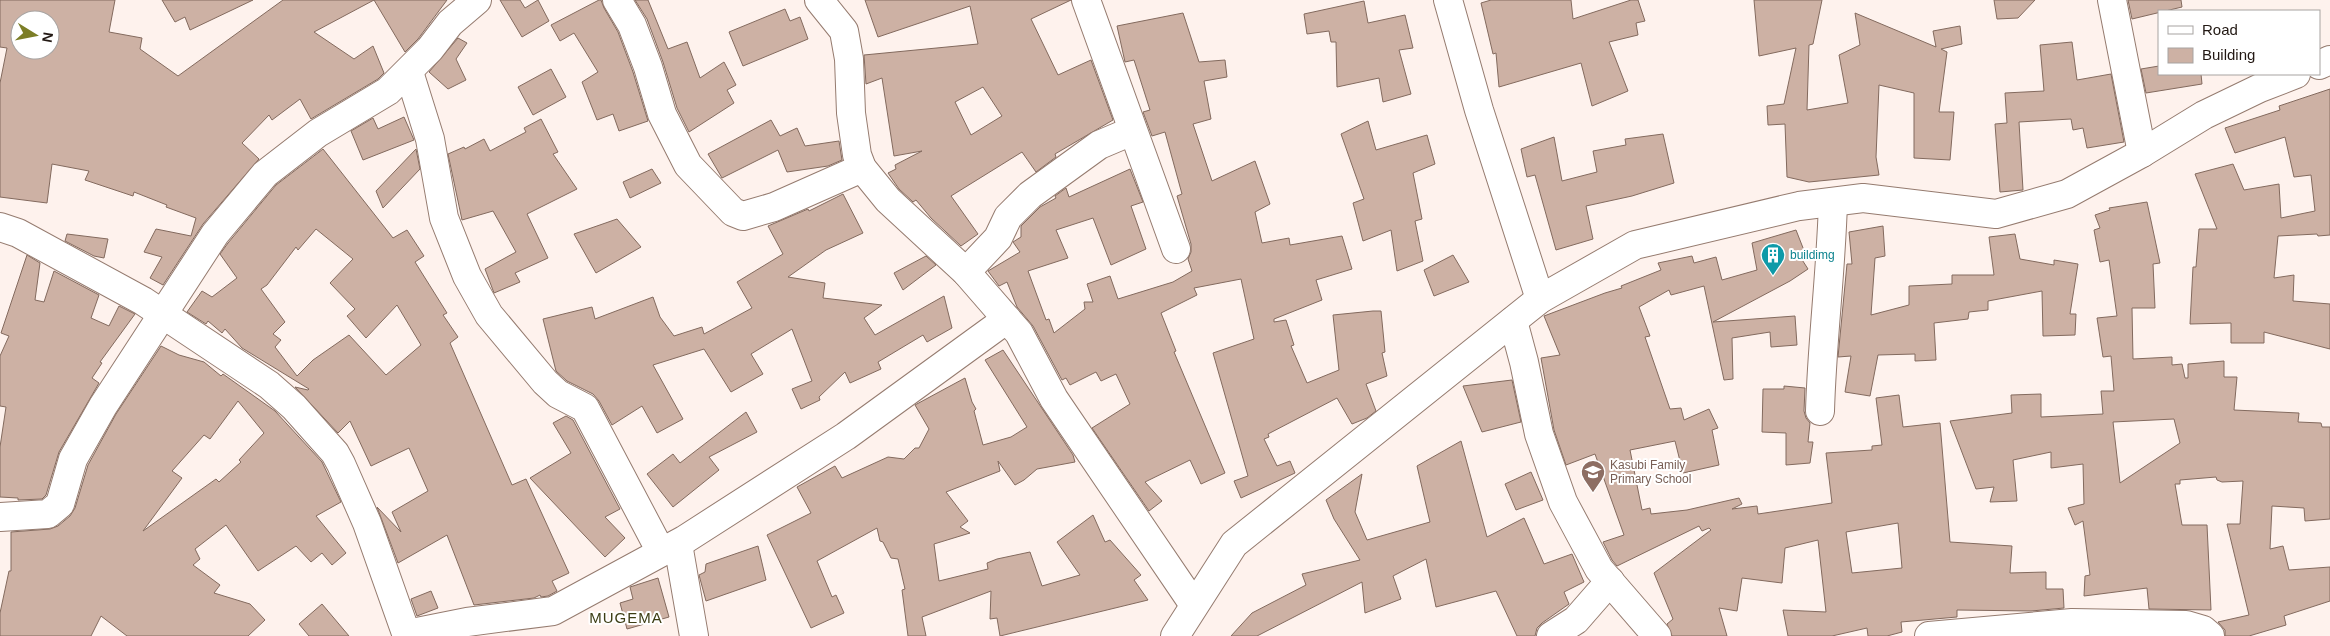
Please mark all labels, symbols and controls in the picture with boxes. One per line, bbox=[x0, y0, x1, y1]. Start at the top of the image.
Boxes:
north arrow bbox=[10, 10, 60, 60]
legend bbox=[2158, 10, 2320, 75]
text: Road bbox=[2202, 21, 2238, 38]
text: N bbox=[39, 31, 57, 44]
text: Building bbox=[2202, 46, 2255, 63]
building icon: buildimg bbox=[1760, 242, 1786, 276]
place label: buildimg bbox=[1790, 248, 1835, 262]
place label: Kasubi Family Primary School bbox=[1610, 458, 1691, 486]
school or university icon: Kasubi Family Primary School bbox=[1580, 459, 1606, 493]
district label: MUGEMA bbox=[589, 609, 663, 626]

